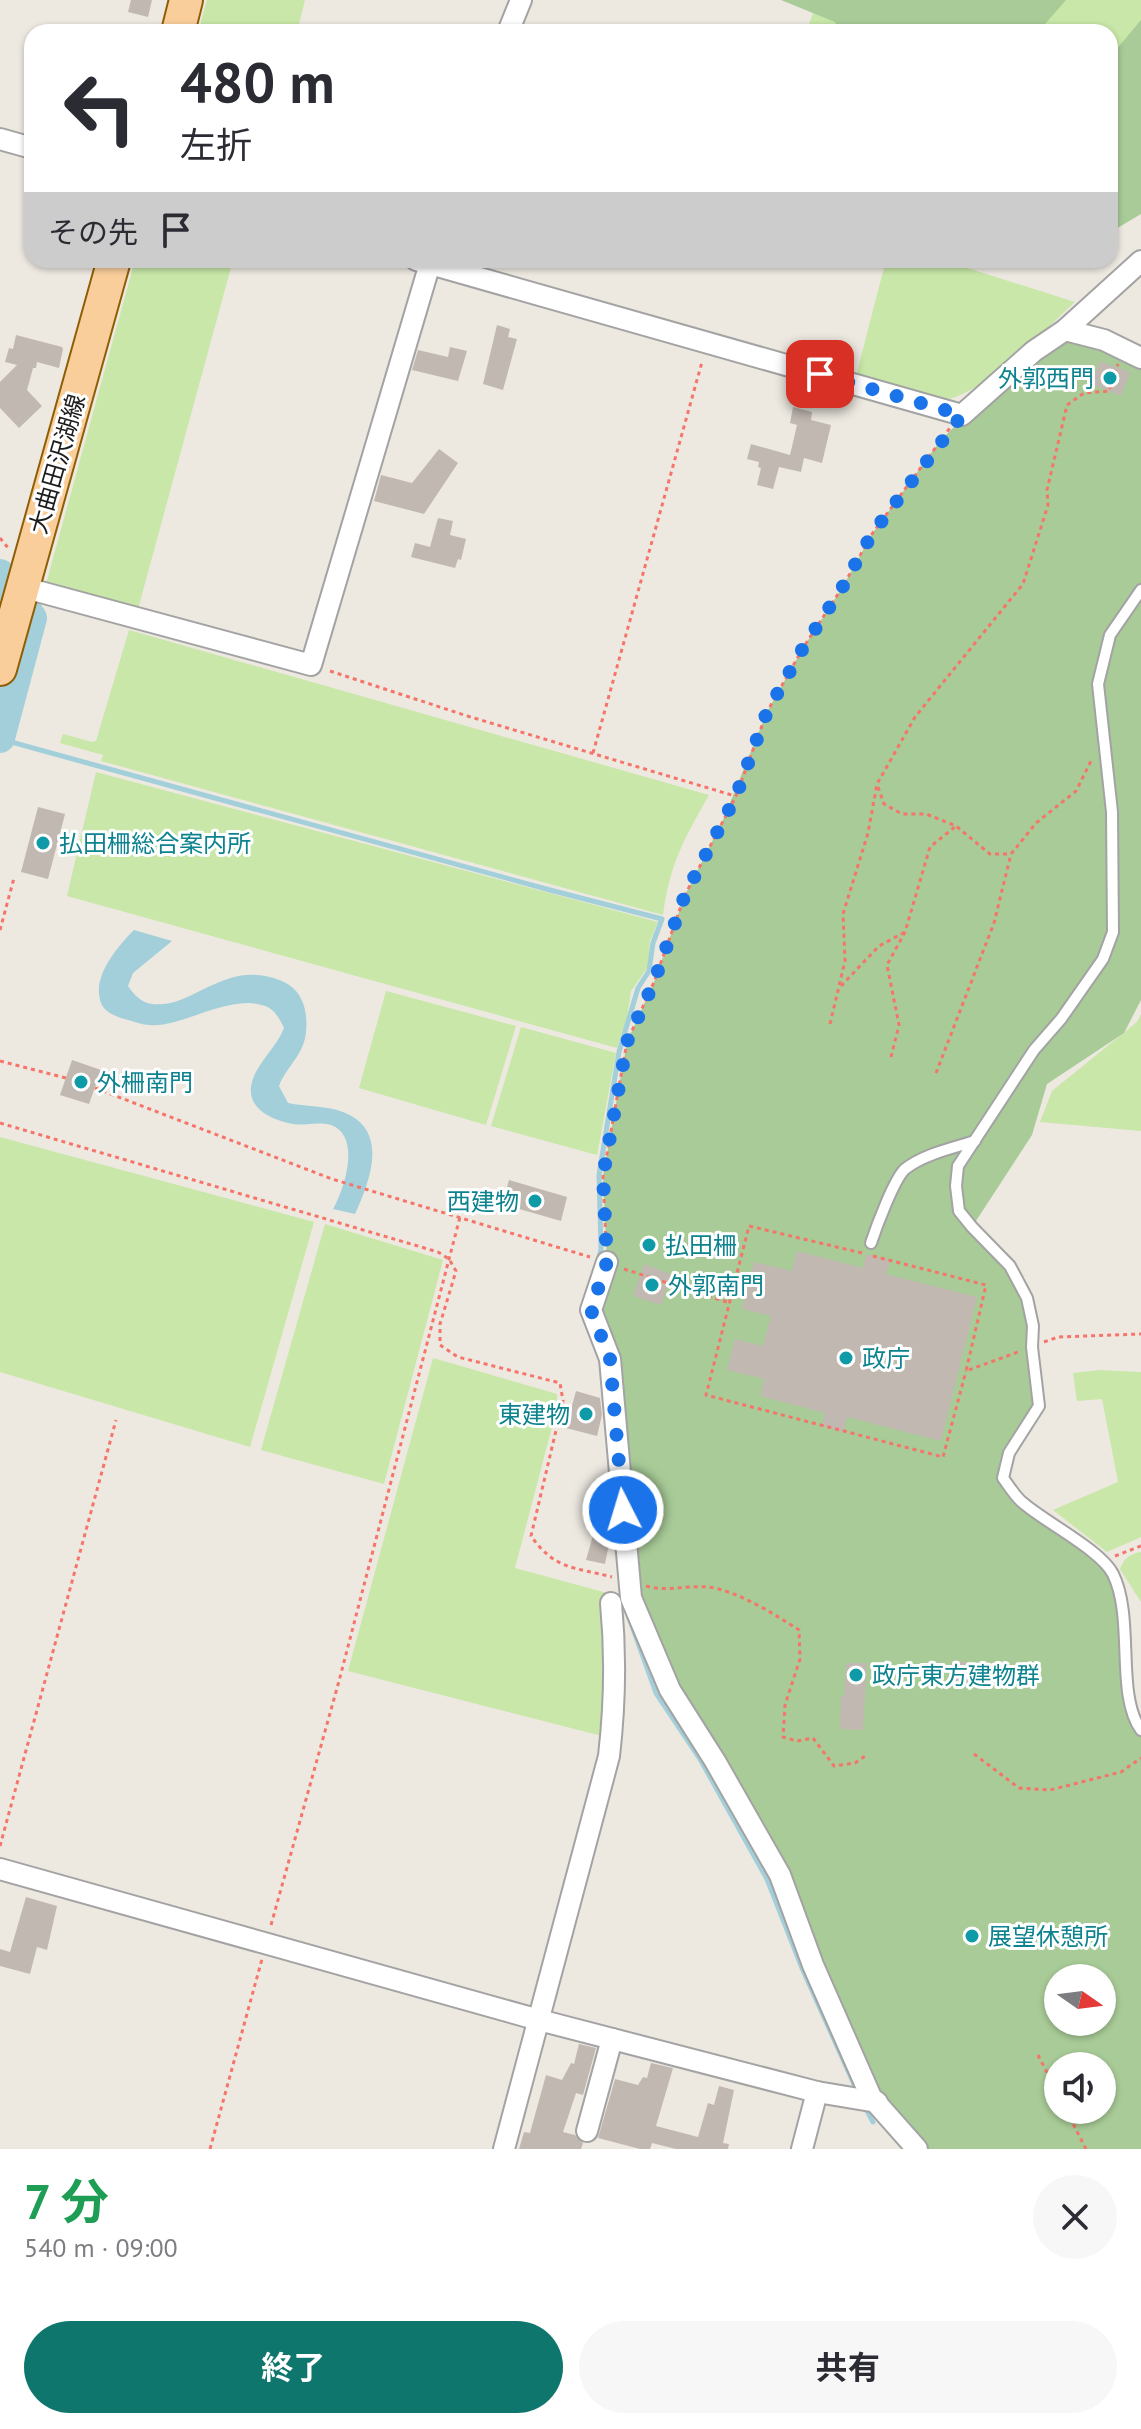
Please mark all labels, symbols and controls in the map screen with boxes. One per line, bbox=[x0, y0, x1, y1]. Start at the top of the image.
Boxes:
text: 480 m bbox=[180, 46, 335, 118]
icon: left bbox=[48, 56, 152, 160]
text: 左折 bbox=[180, 121, 252, 168]
icon: arrive bbox=[154, 208, 198, 252]
text: その先 bbox=[48, 212, 138, 251]
pin bbox=[786, 340, 854, 408]
icon: arrive bbox=[798, 352, 842, 396]
place label: 外郭西門 bbox=[998, 363, 1094, 394]
marker: 外郭西門 bbox=[1101, 369, 1119, 387]
street label: 大曲田沢湖線 bbox=[22, 391, 92, 537]
place label: 払田柵総合案内所 bbox=[59, 828, 251, 859]
marker: 払田柵総合案内所 bbox=[34, 834, 52, 852]
place label: 外柵南門 bbox=[97, 1067, 193, 1098]
marker: 外柵南門 bbox=[72, 1073, 90, 1091]
place label: 西建物 bbox=[447, 1186, 519, 1217]
marker: 西建物 bbox=[526, 1192, 544, 1210]
place label: 払田柵 bbox=[665, 1230, 737, 1261]
marker: 払田柵 bbox=[640, 1236, 658, 1254]
place label: 外郭南門 bbox=[668, 1270, 764, 1301]
marker: 外郭南門 bbox=[643, 1276, 661, 1294]
place label: 政庁 bbox=[862, 1343, 910, 1374]
marker: 政庁 bbox=[837, 1349, 855, 1367]
place label: 東建物 bbox=[498, 1399, 570, 1430]
marker: 東建物 bbox=[577, 1405, 595, 1423]
position arrow bbox=[581, 1468, 665, 1552]
place label: 政庁東方建物群 bbox=[872, 1660, 1040, 1691]
marker: 政庁東方建物群 bbox=[847, 1666, 865, 1684]
place label: 展望休憩所 bbox=[988, 1921, 1108, 1952]
marker: 展望休憩所 bbox=[963, 1927, 981, 1945]
north arrow bbox=[1044, 1964, 1116, 2036]
map controls bbox=[1044, 1964, 1116, 2124]
button: sound bbox=[1044, 2052, 1116, 2124]
text: 7 分 bbox=[24, 2170, 109, 2232]
button: close bbox=[1033, 2175, 1117, 2259]
text: 540 m · 09:00 bbox=[24, 2231, 178, 2264]
button: 終了 bbox=[24, 2321, 563, 2413]
button: 共有 bbox=[579, 2321, 1117, 2413]

